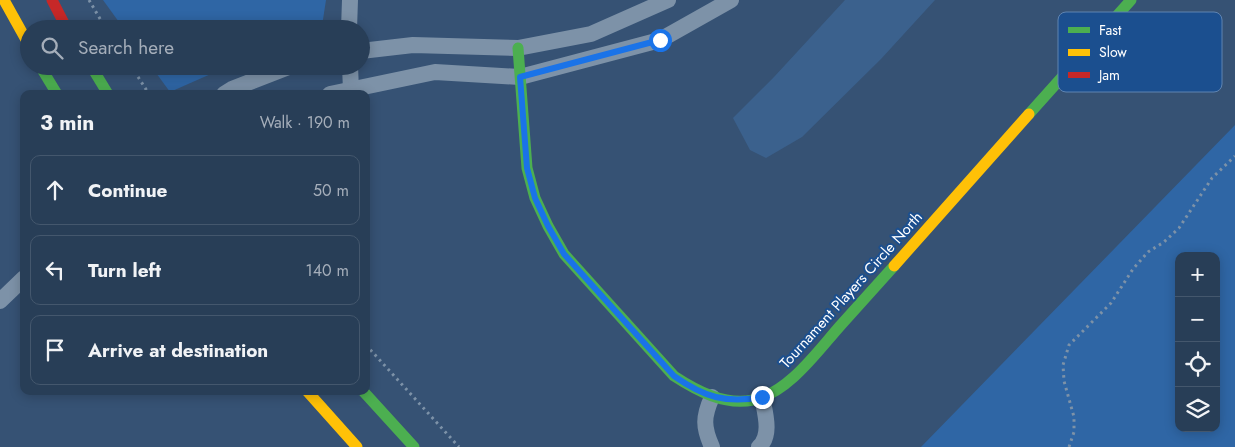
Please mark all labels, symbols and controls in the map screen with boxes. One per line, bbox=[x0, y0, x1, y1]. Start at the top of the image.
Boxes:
legend bbox=[1058, 12, 1222, 92]
search box bbox=[20, 20, 370, 75]
text: Fast bbox=[1099, 20, 1122, 40]
route start bbox=[649, 29, 672, 52]
icon: search bbox=[38, 34, 66, 62]
text: Search here bbox=[78, 34, 174, 61]
text: Slow bbox=[1099, 42, 1127, 62]
text: Jam bbox=[1097, 65, 1120, 85]
text: 3 min bbox=[40, 108, 94, 138]
text: Walk · 190 m bbox=[260, 111, 350, 134]
icon: ahead bbox=[41, 176, 69, 204]
text: Continue bbox=[88, 177, 167, 204]
text: 50 m bbox=[313, 179, 349, 202]
street label: Tournament Players Circle North bbox=[775, 207, 927, 373]
map controls bbox=[1175, 252, 1220, 432]
button: + bbox=[1175, 252, 1220, 297]
icon: left bbox=[41, 256, 69, 284]
text: Turn left bbox=[88, 257, 161, 284]
text: 140 m bbox=[306, 259, 349, 282]
button: − bbox=[1175, 297, 1220, 342]
icon: arrive bbox=[41, 336, 69, 364]
text: Arrive at destination bbox=[88, 337, 268, 364]
button: locate bbox=[1175, 342, 1220, 387]
route end bbox=[751, 386, 774, 409]
button: layers bbox=[1175, 387, 1220, 432]

